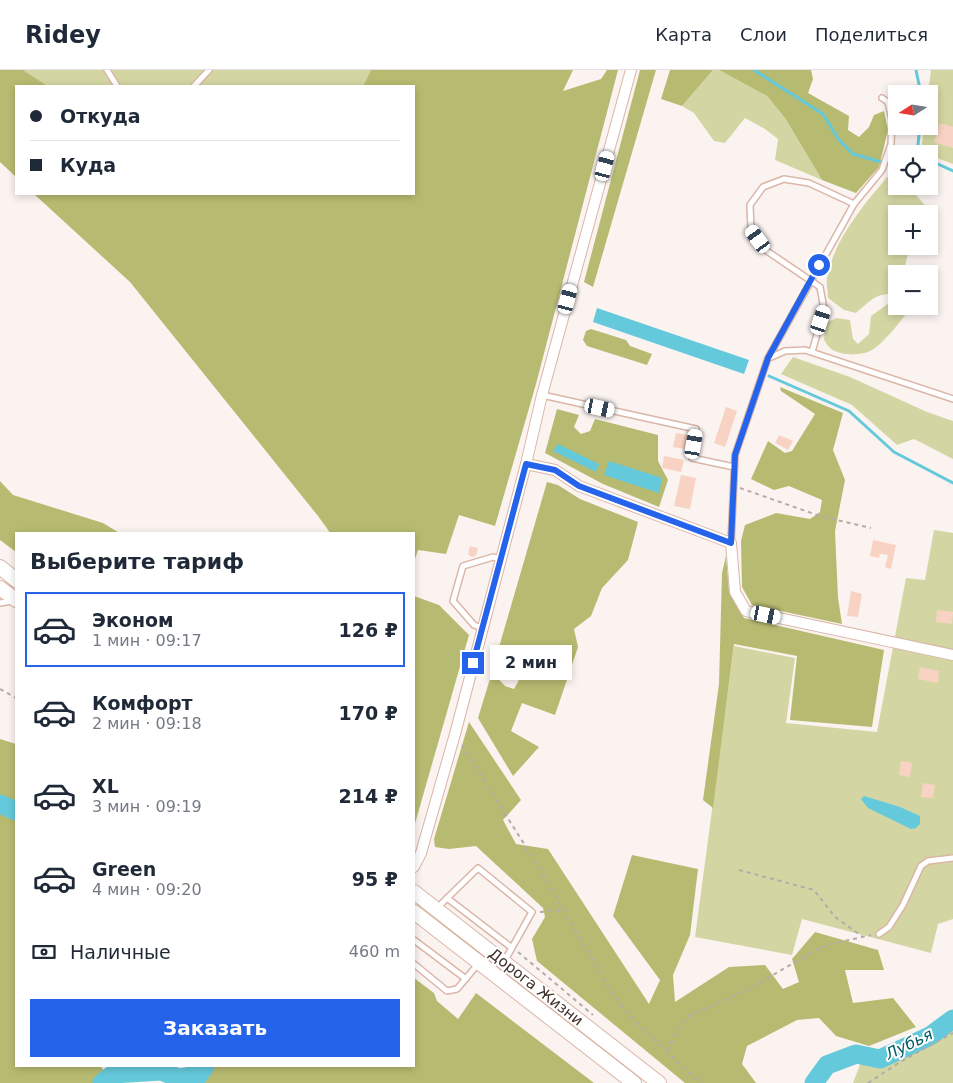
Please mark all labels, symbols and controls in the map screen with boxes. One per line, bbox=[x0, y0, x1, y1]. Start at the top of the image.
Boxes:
text: Ridey bbox=[25, 21, 101, 49]
text: Карта bbox=[655, 24, 712, 45]
text: Слои bbox=[740, 24, 787, 45]
text: Поделиться bbox=[815, 24, 928, 45]
north arrow bbox=[888, 85, 938, 135]
map controls bbox=[888, 85, 938, 315]
text: Откуда bbox=[60, 105, 141, 127]
button: locate bbox=[888, 145, 938, 195]
car bbox=[593, 150, 616, 182]
text: Куда bbox=[60, 154, 116, 176]
button: + bbox=[888, 205, 938, 255]
car bbox=[743, 222, 772, 256]
route start bbox=[808, 254, 830, 276]
button: − bbox=[888, 265, 938, 315]
car bbox=[556, 283, 579, 315]
car bbox=[809, 303, 832, 337]
car bbox=[583, 398, 616, 418]
car bbox=[684, 428, 703, 460]
text: Выберите тариф bbox=[30, 549, 244, 574]
car bbox=[749, 605, 782, 625]
icon: car bbox=[32, 607, 77, 652]
text: Эконом bbox=[92, 609, 174, 631]
text: 126 ₽ bbox=[339, 619, 398, 641]
text: 1 мин · 09:17 bbox=[92, 631, 202, 650]
callout: 2 мин bbox=[490, 646, 573, 680]
route end bbox=[462, 652, 484, 674]
text: 2 мин bbox=[505, 653, 557, 672]
icon: car bbox=[32, 690, 77, 735]
text: Комфорт bbox=[92, 692, 193, 714]
text: 170 ₽ bbox=[339, 702, 398, 724]
text: 2 мин · 09:18 bbox=[92, 714, 202, 733]
icon: car bbox=[32, 773, 77, 818]
text: XL bbox=[92, 775, 119, 797]
text: 214 ₽ bbox=[339, 785, 398, 807]
text: 3 мин · 09:19 bbox=[92, 797, 202, 816]
icon: car bbox=[32, 856, 77, 901]
text: Green bbox=[92, 858, 156, 880]
text: 95 ₽ bbox=[352, 868, 398, 890]
text: 4 мин · 09:20 bbox=[92, 880, 202, 899]
icon: cash bbox=[30, 938, 58, 966]
text: Наличные bbox=[70, 941, 171, 963]
text: 460 m bbox=[349, 942, 400, 961]
street label: Дорога Жизни bbox=[485, 945, 587, 1029]
button: Заказать bbox=[30, 999, 400, 1057]
water label: Лубья bbox=[881, 1024, 936, 1064]

